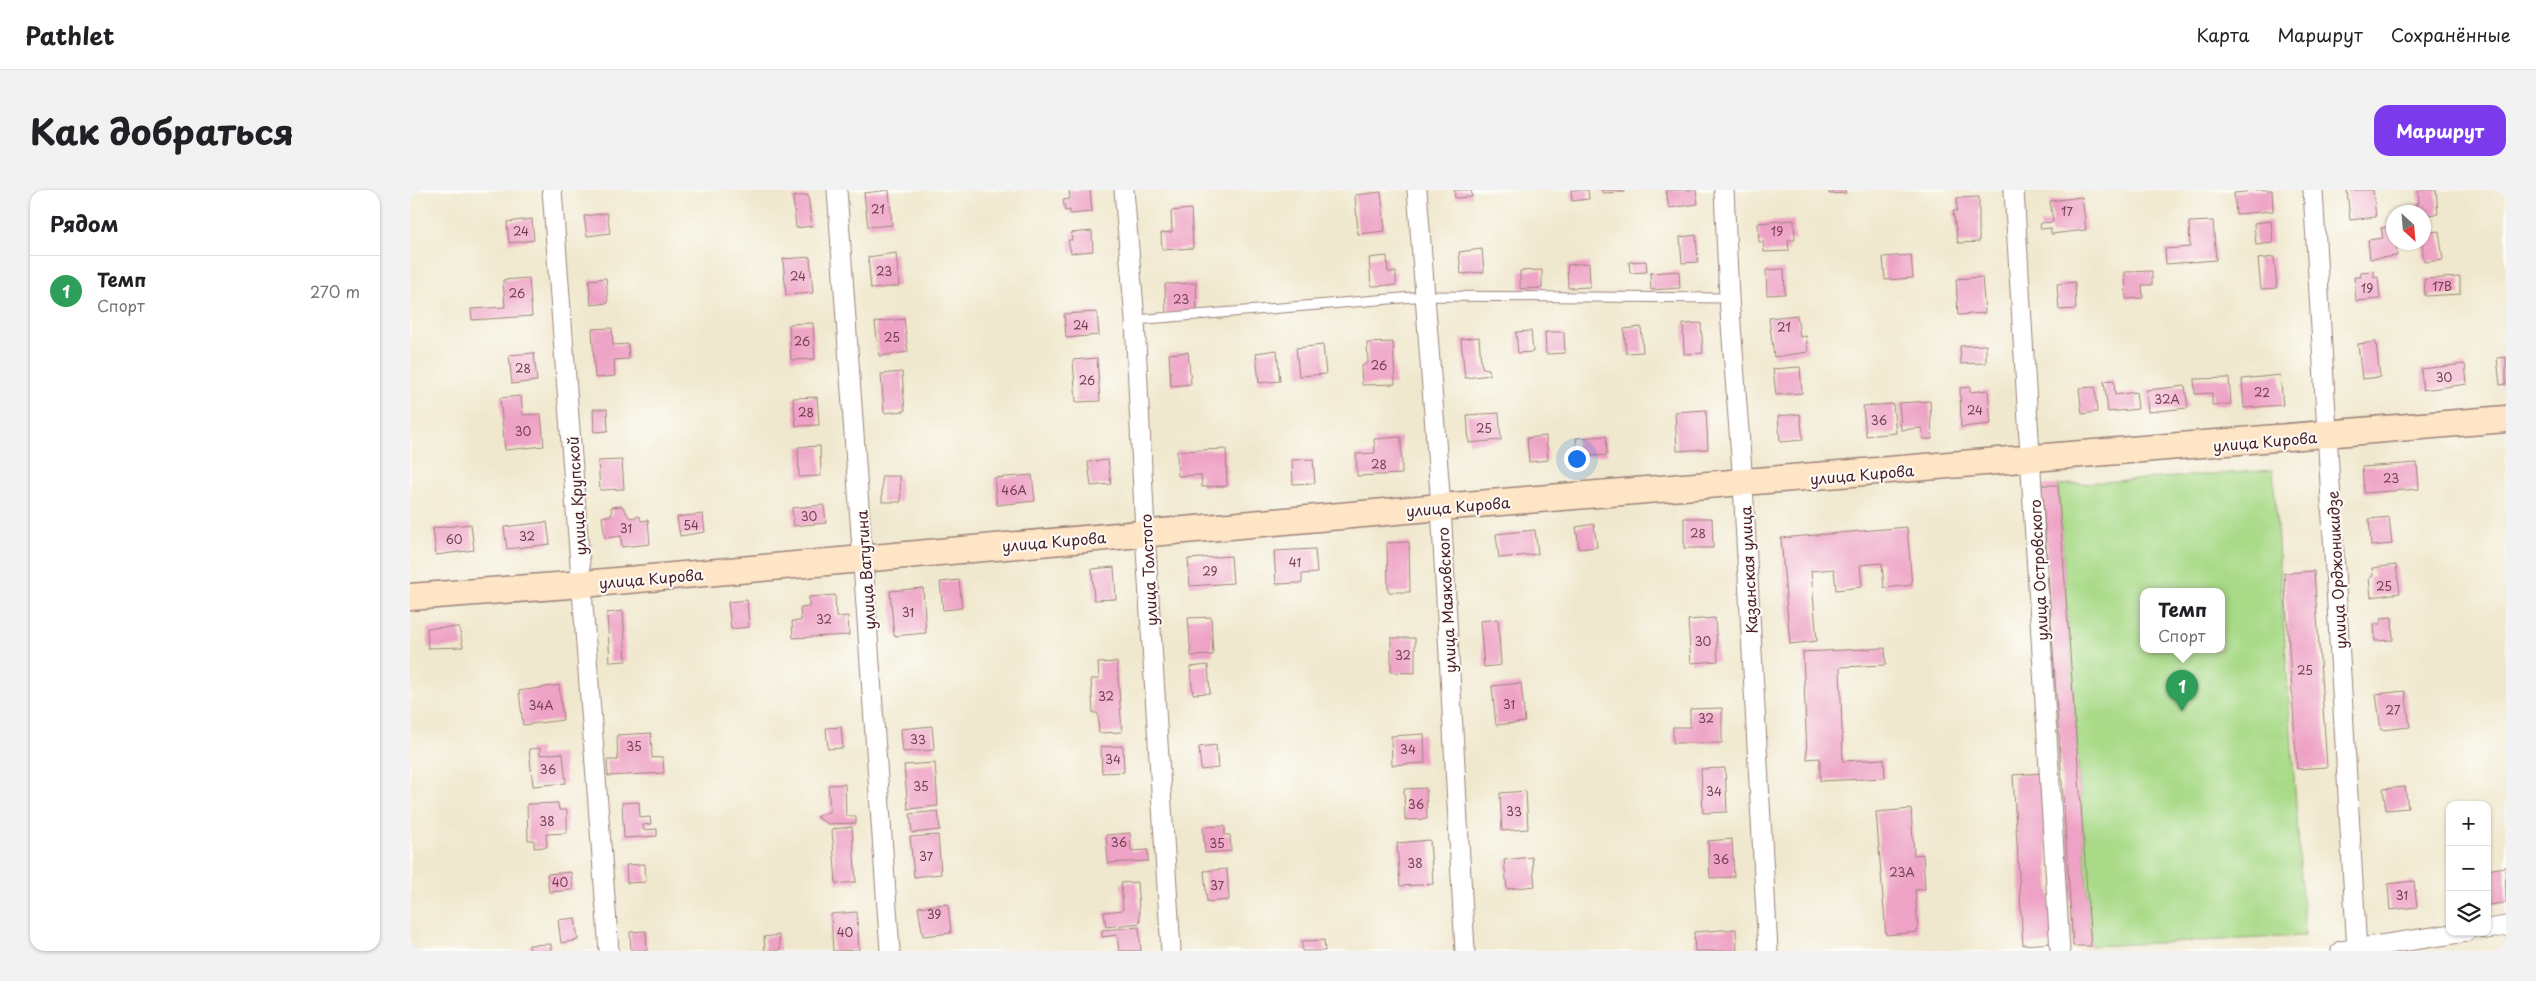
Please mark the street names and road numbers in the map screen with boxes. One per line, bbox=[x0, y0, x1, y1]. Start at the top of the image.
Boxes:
street label: улица Кирова bbox=[2212, 425, 2319, 457]
street label: улица Крупской bbox=[560, 436, 592, 556]
street label: улица Кирова bbox=[1809, 458, 1916, 490]
street label: улица Кирова bbox=[1405, 490, 1512, 522]
street label: улица Орджоникидзе bbox=[2320, 490, 2352, 650]
street label: улица Островского bbox=[2023, 499, 2053, 641]
street label: Казанская улица bbox=[1733, 505, 1763, 634]
street label: улица Ватутина bbox=[849, 509, 881, 630]
street label: улица Толстого bbox=[1134, 513, 1162, 627]
street label: улица Кирова bbox=[1001, 525, 1108, 557]
street label: улица Маяковского bbox=[1431, 526, 1461, 674]
street label: улица Кирова bbox=[598, 562, 705, 594]

